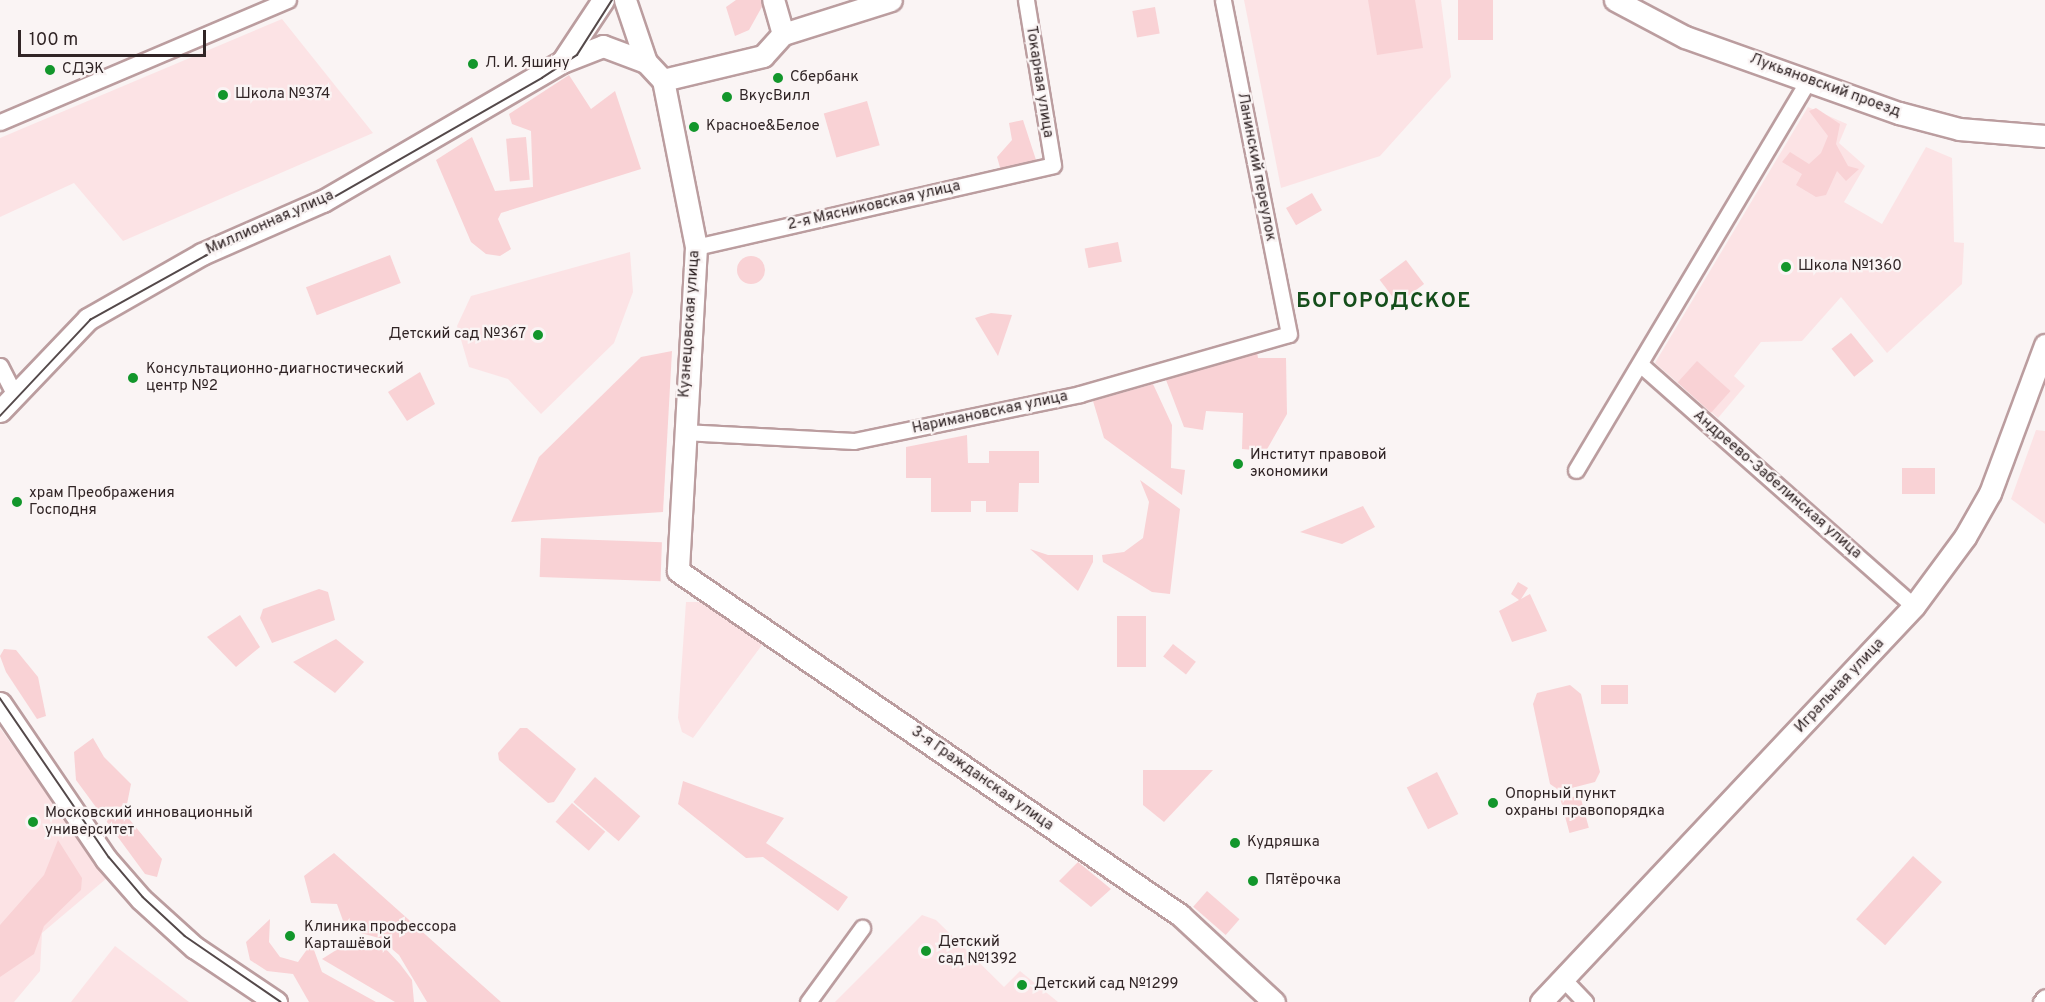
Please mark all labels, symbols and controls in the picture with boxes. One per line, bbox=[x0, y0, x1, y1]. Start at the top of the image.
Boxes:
scale bar bbox=[21, 18, 208, 56]
street label: Токарная улица bbox=[1021, 25, 1057, 139]
text: 100 m bbox=[29, 29, 78, 52]
street label: Лукьяновский проезд bbox=[1747, 50, 1903, 122]
place label: Л. И. Яшину bbox=[485, 55, 570, 73]
marker: Л. И. Яшину bbox=[466, 57, 480, 71]
place label: СДЭК bbox=[62, 61, 104, 79]
marker: СДЭК bbox=[43, 63, 57, 77]
place label: Сбербанк bbox=[790, 69, 859, 87]
marker: Сбербанк bbox=[771, 71, 785, 85]
place label: Школа №374 bbox=[235, 86, 330, 104]
marker: Школа №374 bbox=[216, 88, 230, 102]
place label: ВкусВилл bbox=[739, 88, 810, 106]
marker: ВкусВилл bbox=[720, 90, 734, 104]
street label: Ланинский переулок bbox=[1233, 91, 1279, 243]
place label: Красное&Белое bbox=[706, 118, 820, 136]
marker: Красное&Белое bbox=[687, 120, 701, 134]
street label: 2-я Мясниковская улица bbox=[786, 177, 962, 235]
street label: Миллионная улица bbox=[203, 187, 337, 259]
street label: Кузнецовская улица bbox=[676, 250, 704, 398]
place label: Школа №1360 bbox=[1798, 258, 1902, 276]
marker: Школа №1360 bbox=[1779, 260, 1793, 274]
district label: БОГОРОДСКОЕ bbox=[1296, 289, 1472, 315]
place label: Детский сад №367 bbox=[389, 326, 526, 344]
marker: Детский сад №367 bbox=[531, 328, 545, 342]
place label: Консультационно-диагностический центр №2 bbox=[146, 360, 404, 395]
marker: Консультационно-диагностический центр №2 bbox=[124, 369, 142, 387]
street label: Наримановская улица bbox=[911, 388, 1069, 438]
street label: Андреево-Забелинская улица bbox=[1689, 407, 1865, 563]
place label: Институт правовой экономики bbox=[1250, 446, 1387, 481]
marker: Институт правовой экономики bbox=[1231, 457, 1245, 471]
place label: храм Преображения Господня bbox=[29, 484, 175, 519]
marker: храм Преображения Господня bbox=[10, 495, 24, 509]
street label: Игральная улица bbox=[1792, 635, 1888, 737]
street label: 3-я Гражданская улица bbox=[907, 723, 1057, 835]
place label: Опорный пункт охраны правопорядка bbox=[1505, 785, 1665, 820]
marker: Опорный пункт охраны правопорядка bbox=[1486, 796, 1500, 810]
place label: Московский инновационный университет bbox=[45, 804, 253, 839]
marker: Московский инновационный университет bbox=[26, 815, 40, 829]
place label: Кудряшка bbox=[1247, 834, 1320, 852]
marker: Кудряшка bbox=[1228, 836, 1242, 850]
place label: Пятёрочка bbox=[1265, 872, 1341, 890]
marker: Пятёрочка bbox=[1246, 874, 1260, 888]
place label: Клиника профессора Карташёвой bbox=[304, 918, 456, 953]
marker: Клиника профессора Карташёвой bbox=[281, 927, 299, 945]
place label: Детский сад №1392 bbox=[938, 933, 1017, 968]
marker: Детский сад №1392 bbox=[919, 944, 933, 958]
place label: Детский сад №1299 bbox=[1034, 976, 1179, 994]
marker: Детский сад №1299 bbox=[1015, 978, 1029, 992]

